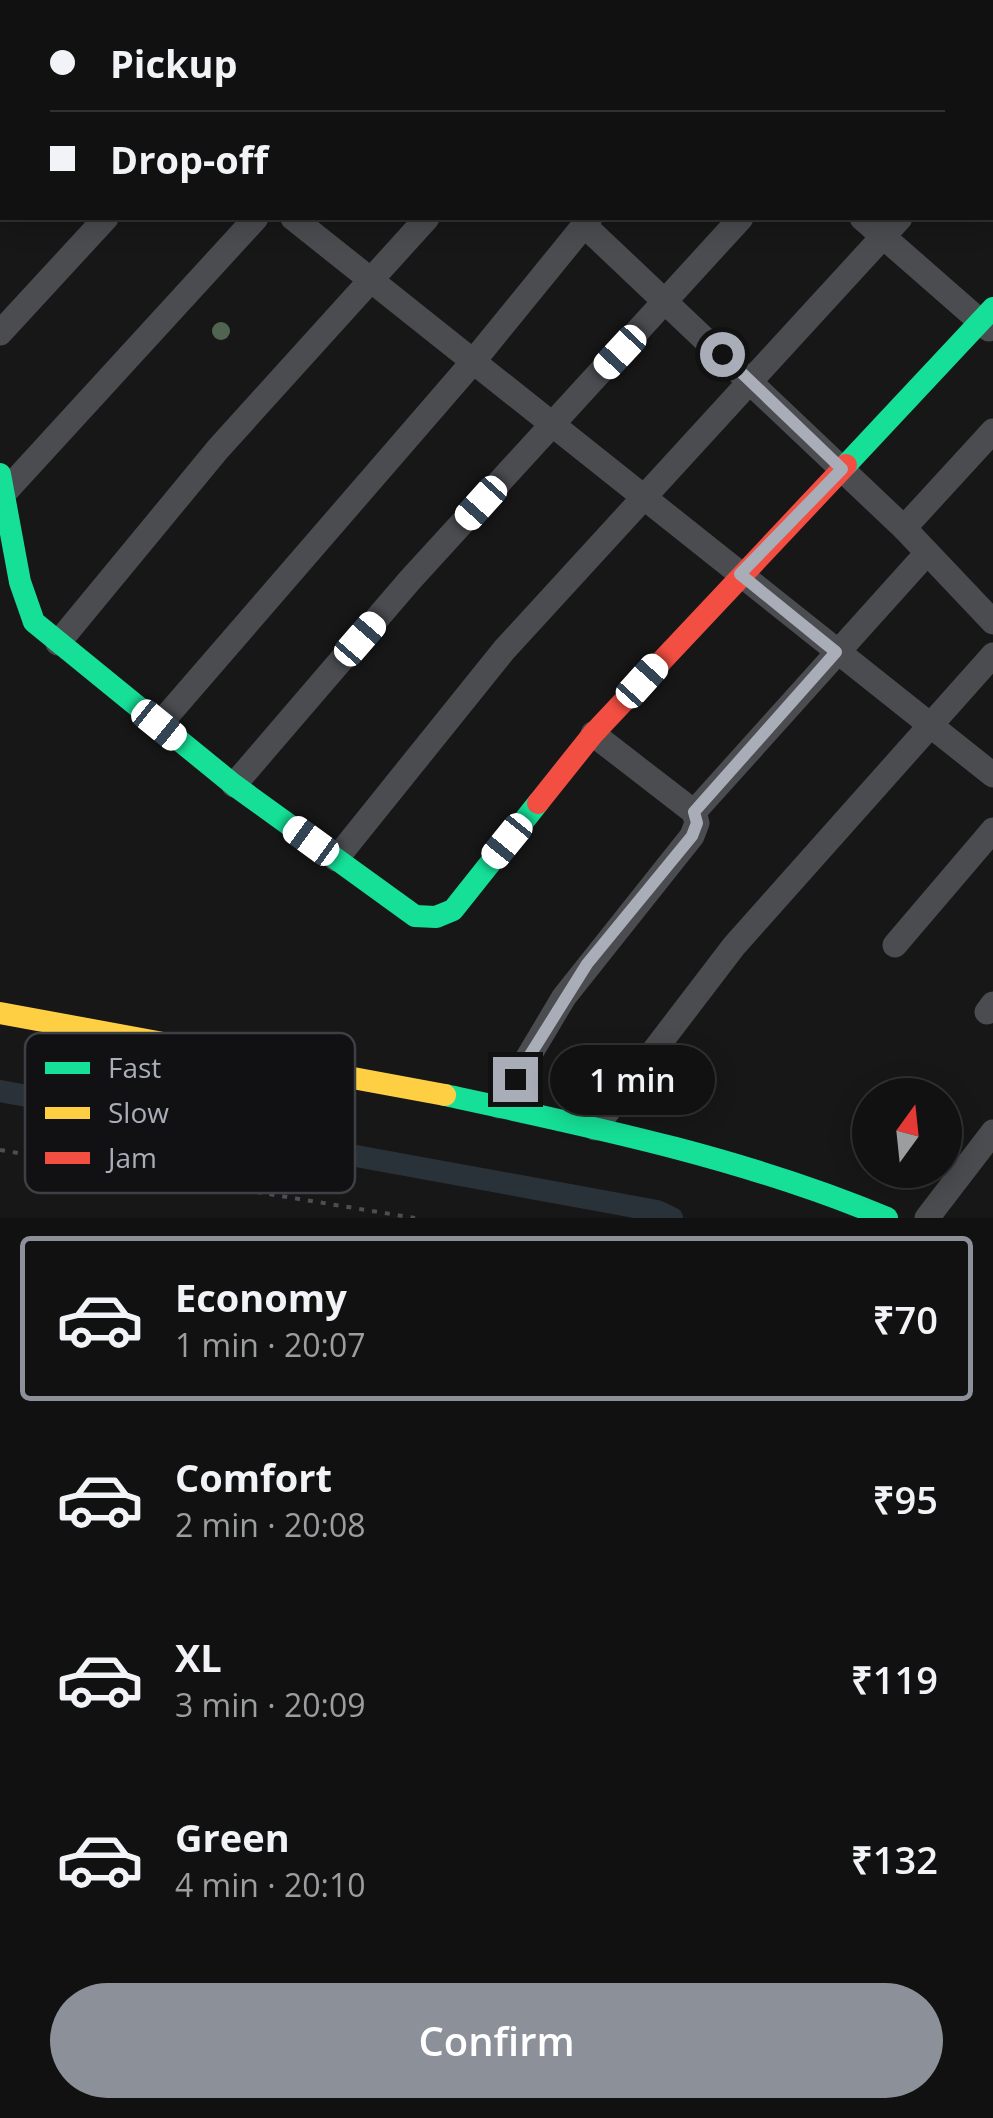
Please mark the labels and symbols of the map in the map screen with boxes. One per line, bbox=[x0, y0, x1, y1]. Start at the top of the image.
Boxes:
car bbox=[589, 320, 651, 384]
route start bbox=[700, 332, 745, 377]
car bbox=[450, 471, 512, 535]
car bbox=[329, 607, 391, 671]
car bbox=[611, 649, 673, 713]
car bbox=[126, 694, 192, 756]
car bbox=[476, 808, 538, 874]
car bbox=[278, 811, 344, 871]
legend bbox=[25, 1033, 355, 1193]
callout: 1 min bbox=[550, 1044, 715, 1114]
text: Fast bbox=[108, 1048, 161, 1086]
route end bbox=[493, 1057, 538, 1102]
north arrow bbox=[852, 1078, 962, 1188]
text: Slow bbox=[108, 1093, 169, 1131]
text: Jam bbox=[105, 1138, 157, 1176]

